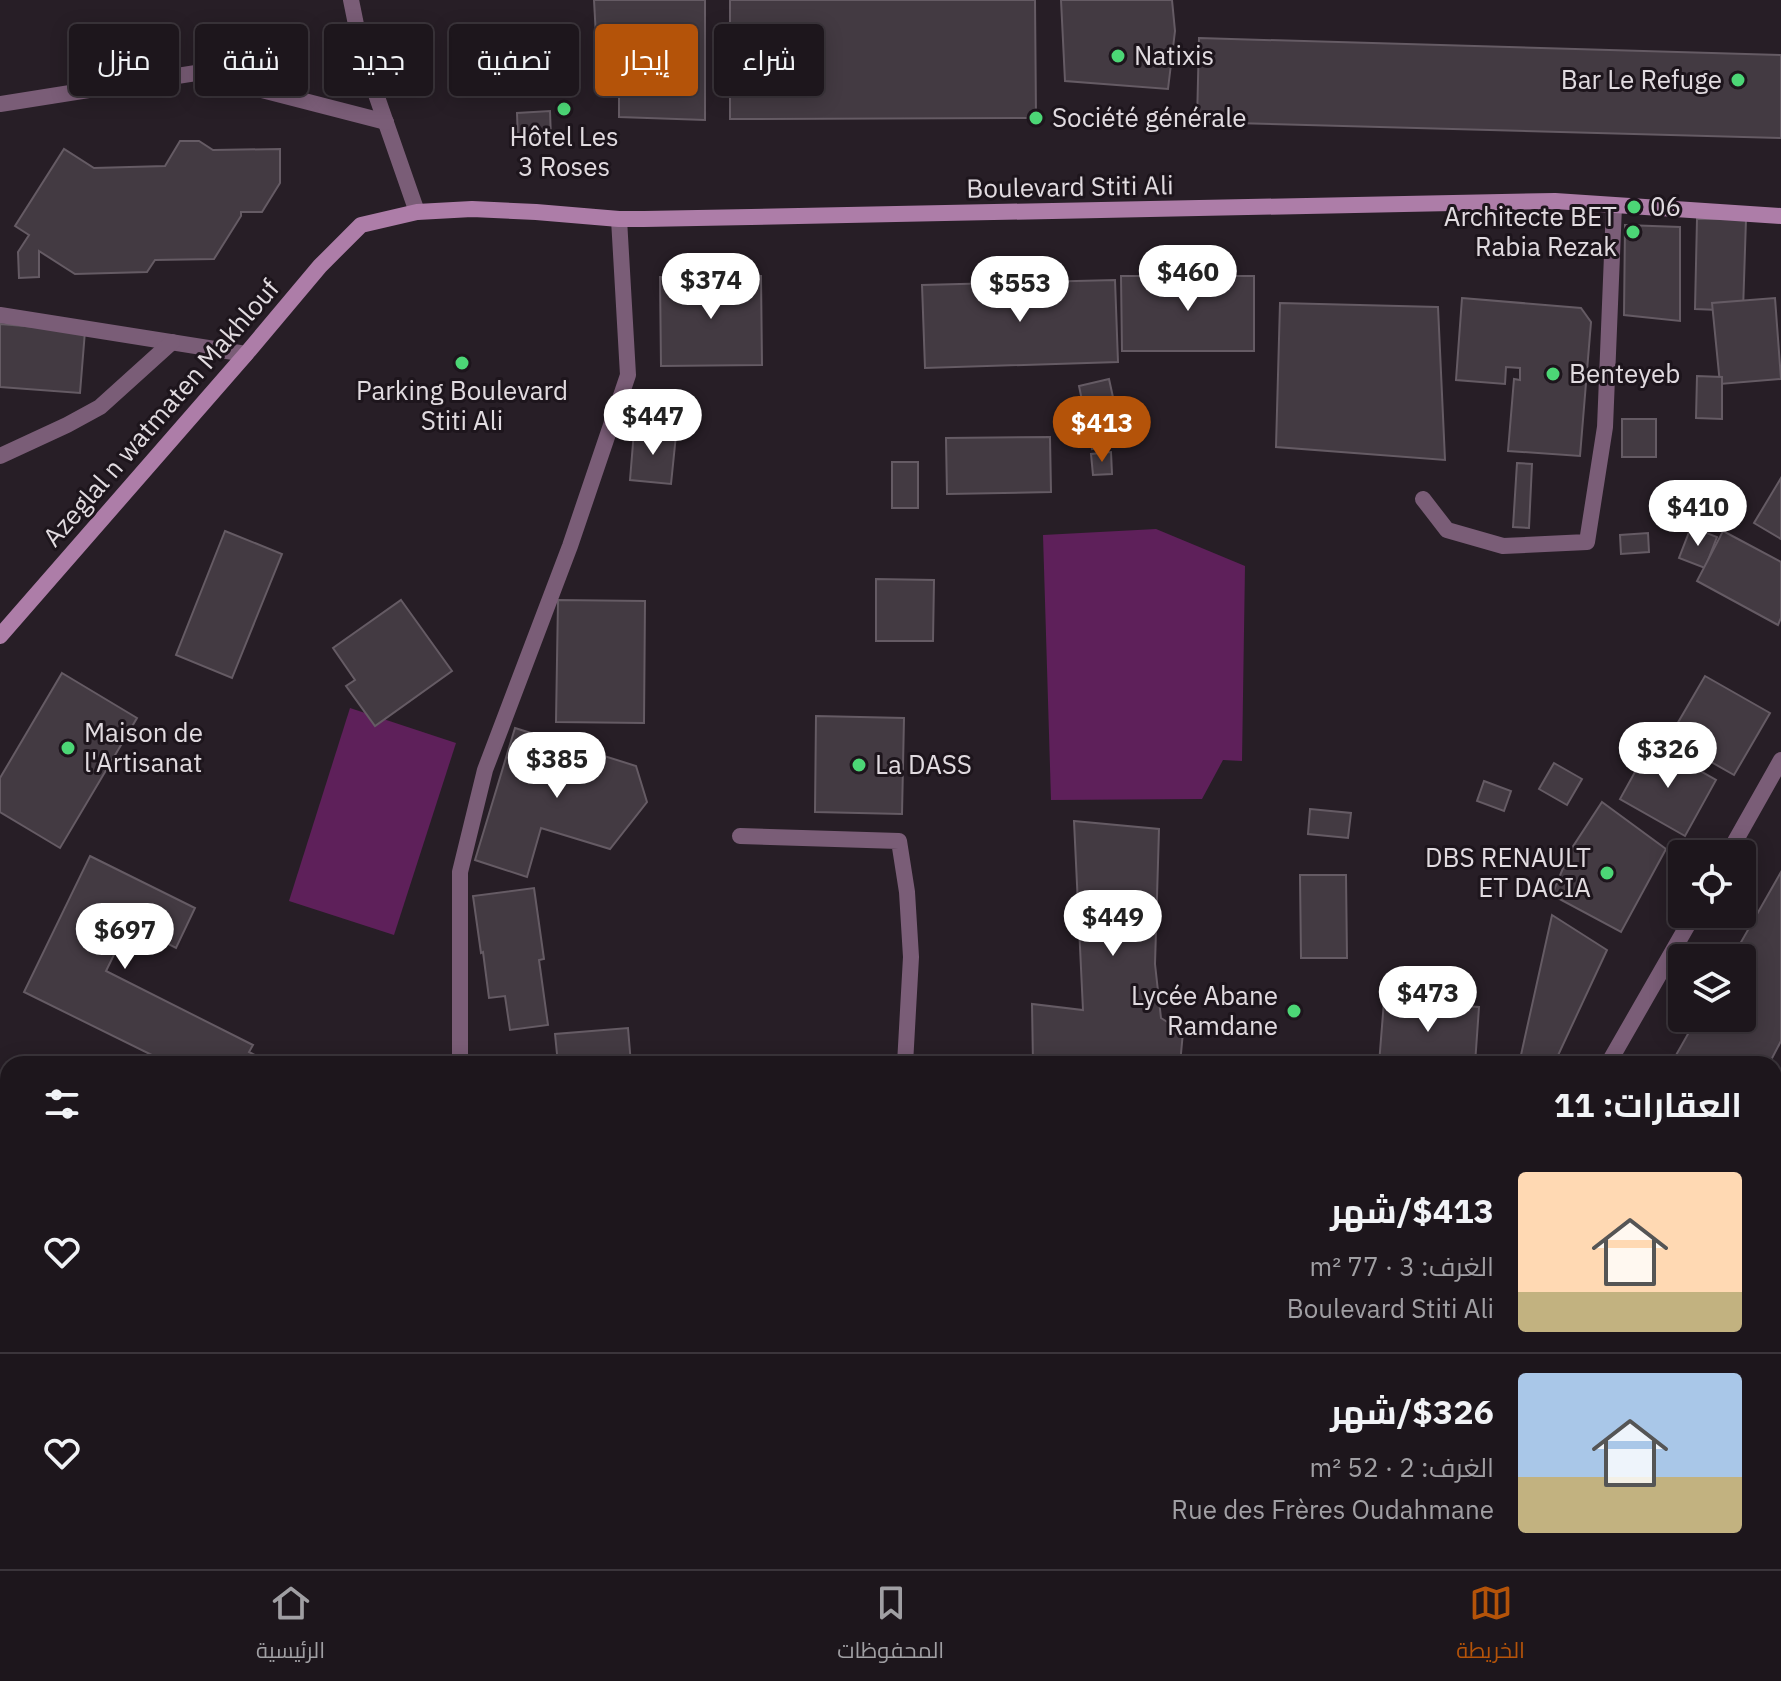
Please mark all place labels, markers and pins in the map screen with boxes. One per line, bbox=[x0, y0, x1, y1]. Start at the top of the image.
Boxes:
place label: Natixis bbox=[1134, 38, 1214, 72]
marker: Natixis bbox=[1109, 47, 1127, 65]
place label: Bar Le Refuge bbox=[1561, 62, 1722, 96]
marker: Bar Le Refuge bbox=[1729, 71, 1747, 89]
marker: Hôtel Les 3 Roses bbox=[555, 100, 573, 118]
place label: Société générale bbox=[1052, 100, 1247, 134]
marker: Société générale bbox=[1027, 109, 1045, 127]
place label: Hôtel Les 3 Roses bbox=[509, 119, 619, 183]
place label: 06 bbox=[1650, 189, 1681, 223]
marker: 06 bbox=[1625, 198, 1643, 216]
place label: Architecte BET Rabia Rezak bbox=[1444, 199, 1617, 263]
marker: Architecte BET Rabia Rezak bbox=[1624, 223, 1642, 241]
pin: $460 bbox=[1141, 245, 1235, 313]
pin: $374 bbox=[664, 253, 758, 321]
pin: $553 bbox=[973, 256, 1067, 324]
marker: Parking Boulevard Stiti Ali bbox=[453, 354, 471, 372]
place label: Benteyeb bbox=[1569, 356, 1680, 390]
marker: Benteyeb bbox=[1544, 365, 1562, 383]
place label: Parking Boulevard Stiti Ali bbox=[356, 373, 568, 437]
pin: $447 bbox=[606, 389, 700, 457]
pin: $413 bbox=[1055, 396, 1149, 464]
pin: $410 bbox=[1651, 480, 1745, 548]
place label: Maison de l'Artisanat bbox=[84, 715, 203, 779]
pin: $326 bbox=[1621, 722, 1715, 790]
pin: $385 bbox=[510, 732, 604, 800]
marker: Maison de l'Artisanat bbox=[59, 739, 77, 757]
place label: La DASS bbox=[875, 747, 972, 781]
marker: La DASS bbox=[850, 756, 868, 774]
place label: DBS RENAULT ET DACIA bbox=[1425, 840, 1591, 904]
marker: DBS RENAULT ET DACIA bbox=[1598, 864, 1616, 882]
pin: $449 bbox=[1066, 890, 1160, 958]
pin: $697 bbox=[78, 903, 172, 971]
pin: $473 bbox=[1381, 966, 1475, 1034]
place label: Lycée Abane Ramdane bbox=[1131, 978, 1278, 1042]
marker: Lycée Abane Ramdane bbox=[1285, 1002, 1303, 1020]

